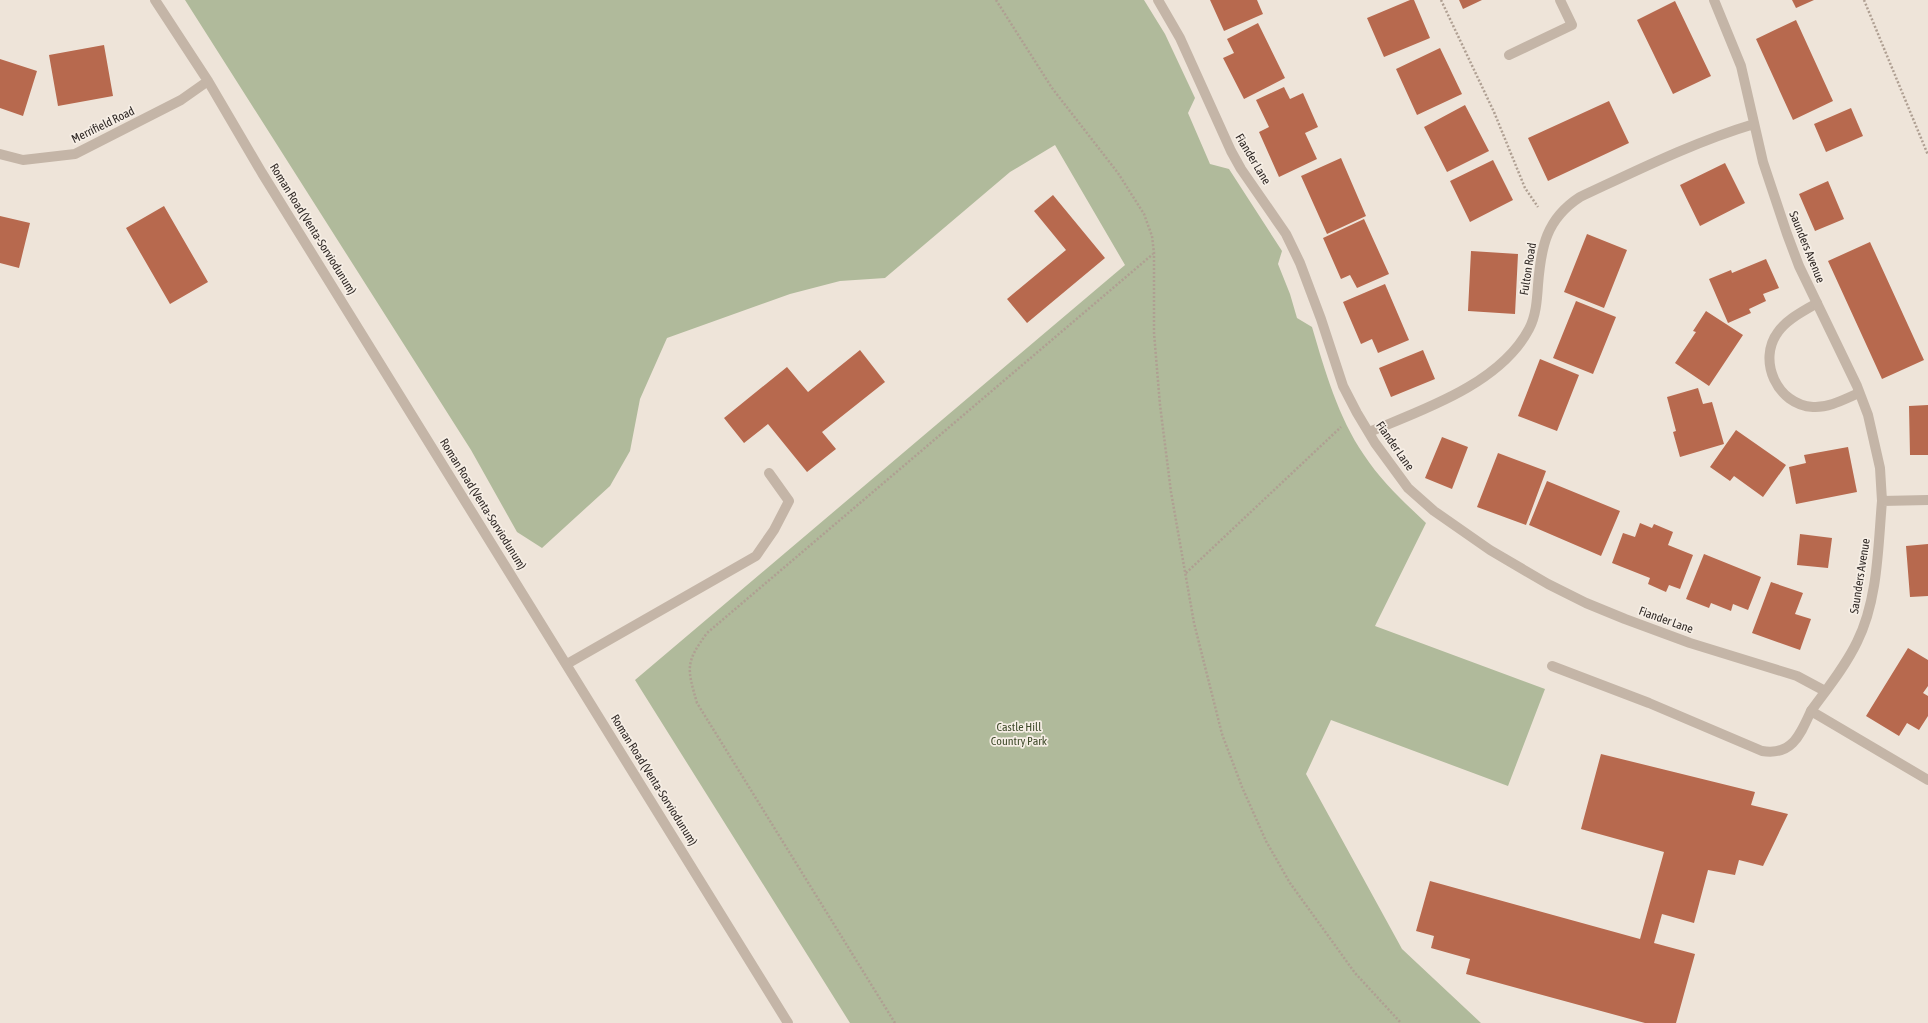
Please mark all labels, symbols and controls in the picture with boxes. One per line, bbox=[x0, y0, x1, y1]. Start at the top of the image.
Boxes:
street label: Merrifield Road bbox=[69, 104, 137, 146]
street label: Fiander Lane bbox=[1232, 131, 1274, 187]
street label: Roman Road (Venta-Sorviodunum) bbox=[267, 161, 359, 297]
street label: Saunders Avenue bbox=[1786, 209, 1828, 285]
street label: Fulton Road bbox=[1517, 242, 1539, 296]
street label: Fiander Lane bbox=[1373, 419, 1417, 473]
street label: Roman Road (Venta-Sorviodunum) bbox=[437, 436, 529, 572]
street label: Saunders Avenue bbox=[1847, 537, 1873, 615]
street label: Fiander Lane bbox=[1637, 604, 1695, 636]
street label: Roman Road (Venta-Sorviodunum) bbox=[608, 712, 700, 848]
park label: Castle Hill Country Park bbox=[991, 720, 1048, 748]

